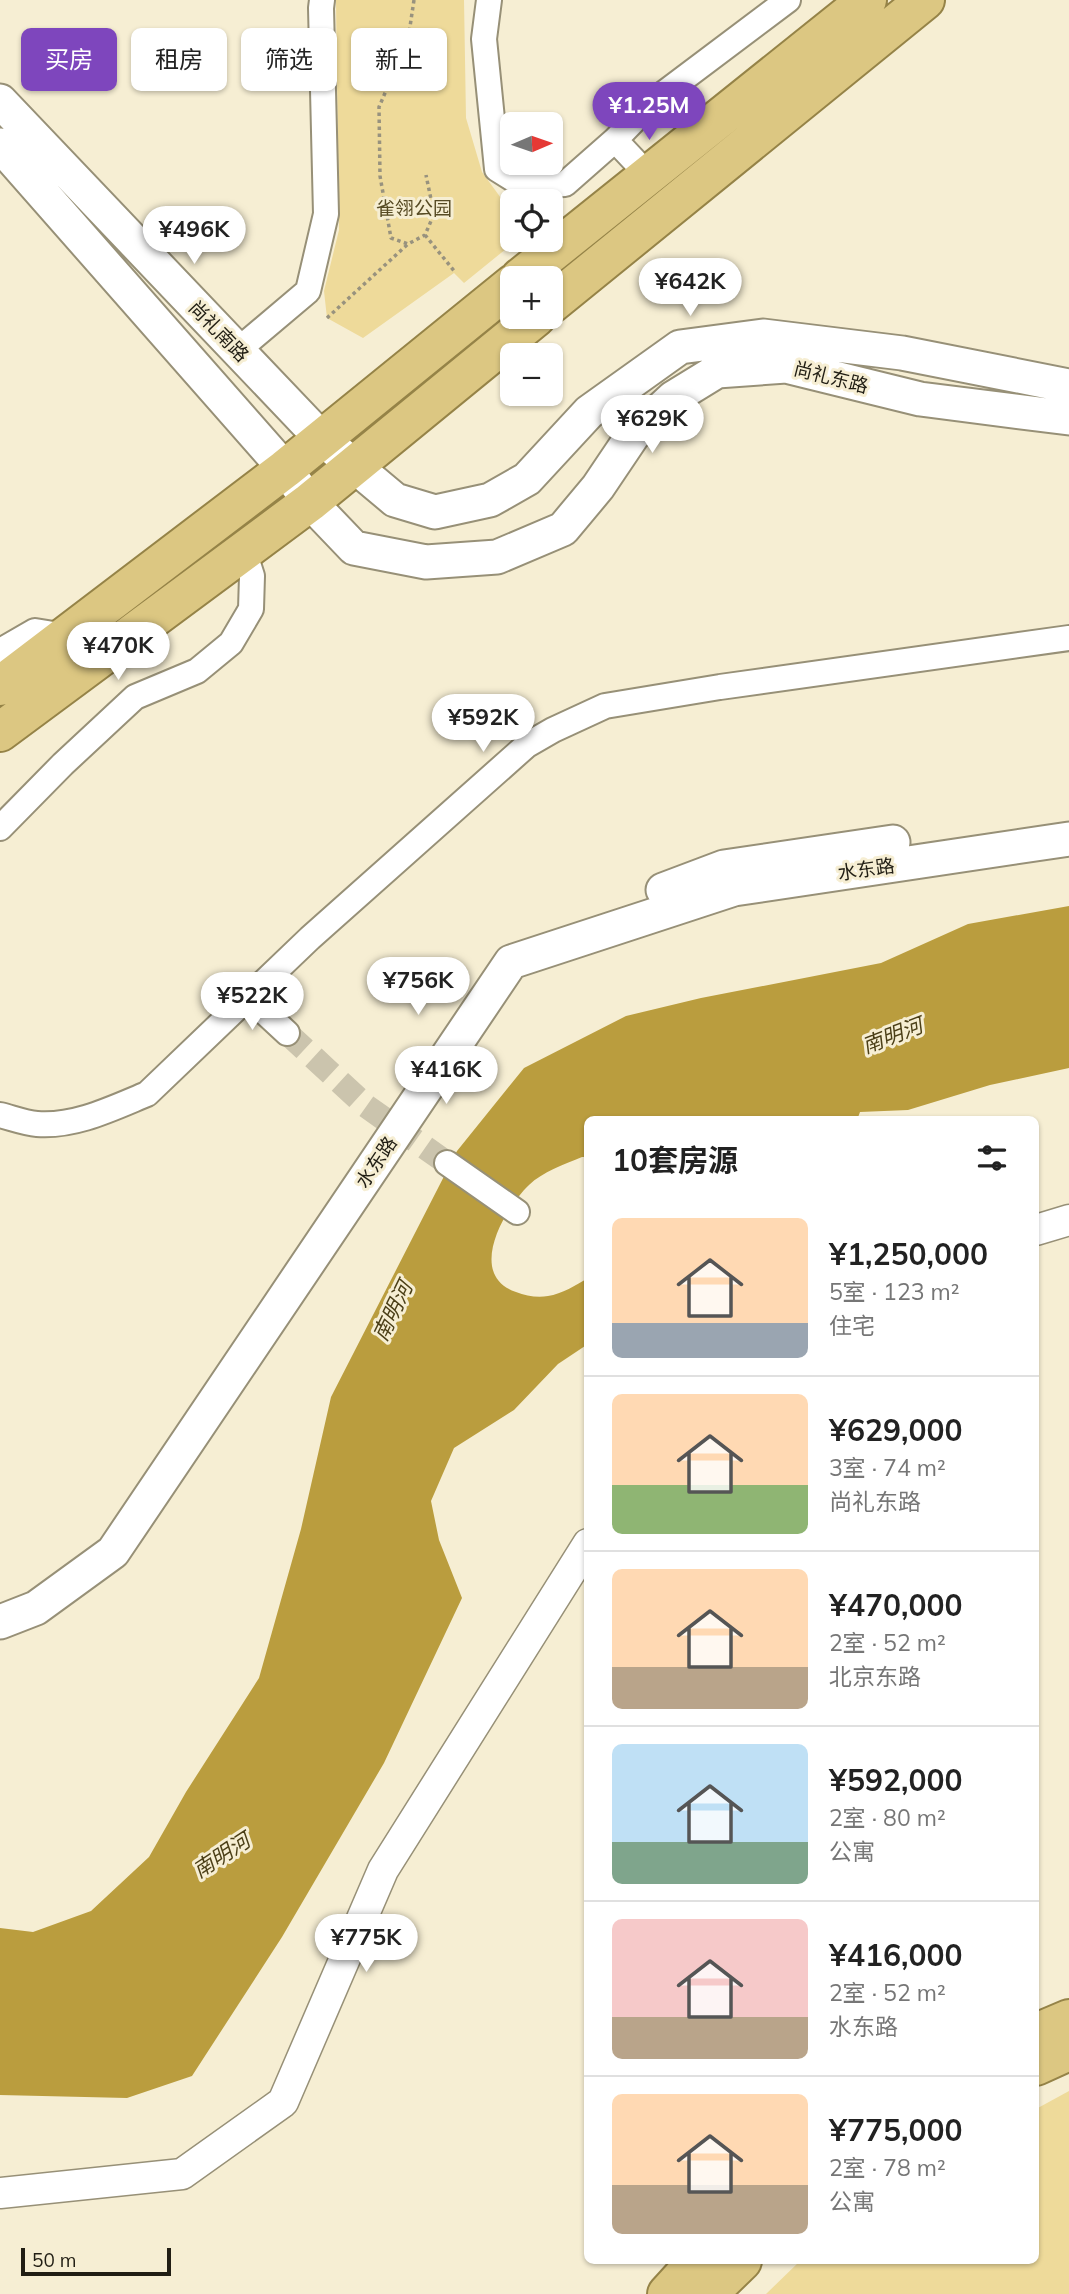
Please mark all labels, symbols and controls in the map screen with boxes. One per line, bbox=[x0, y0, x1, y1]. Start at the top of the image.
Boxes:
chip: 买房 bbox=[21, 28, 117, 91]
chip: 租房 bbox=[131, 28, 227, 91]
chip: 筛选 bbox=[241, 28, 337, 91]
chip: 新上 bbox=[351, 28, 447, 91]
pin: ¥1.25M bbox=[592, 82, 706, 142]
text: ¥1.25M bbox=[609, 90, 689, 119]
north arrow bbox=[500, 112, 564, 175]
map controls bbox=[500, 112, 563, 406]
button: locate bbox=[500, 189, 563, 252]
park label: 雀翎公园 bbox=[376, 196, 452, 220]
pin: ¥496K bbox=[145, 206, 243, 266]
text: ¥496K bbox=[159, 214, 229, 243]
pin: ¥642K bbox=[641, 258, 739, 318]
button: + bbox=[500, 266, 563, 329]
text: ¥642K bbox=[655, 266, 725, 295]
street label: 尚礼南路 bbox=[184, 295, 254, 367]
button: − bbox=[500, 343, 563, 406]
street label: 尚礼东路 bbox=[791, 356, 871, 398]
pin: ¥629K bbox=[603, 396, 701, 455]
text: ¥629K bbox=[617, 403, 687, 432]
pin: ¥470K bbox=[69, 622, 167, 682]
text: ¥470K bbox=[83, 630, 153, 659]
pin: ¥592K bbox=[434, 694, 532, 754]
text: ¥592K bbox=[448, 702, 518, 731]
street label: 水东路 bbox=[836, 853, 896, 885]
pin: ¥756K bbox=[369, 958, 467, 1017]
text: ¥756K bbox=[383, 965, 453, 994]
pin: ¥522K bbox=[203, 972, 301, 1032]
text: ¥522K bbox=[217, 980, 287, 1009]
water label: 南明河 bbox=[858, 1010, 930, 1058]
pin: ¥416K bbox=[397, 1046, 495, 1106]
text: ¥416K bbox=[411, 1054, 481, 1083]
street label: 水东路 bbox=[350, 1132, 402, 1192]
icon: filters bbox=[973, 1139, 1011, 1177]
text: 10套房源 bbox=[612, 1141, 738, 1179]
text: ¥1,250,000 bbox=[829, 1235, 988, 1273]
icon: home bbox=[668, 1246, 752, 1330]
water label: 南明河 bbox=[367, 1273, 419, 1345]
text: 5室 · 123 m² bbox=[829, 1277, 959, 1306]
text: 住宅 bbox=[829, 1311, 875, 1340]
text: ¥629,000 bbox=[829, 1411, 962, 1449]
icon: home bbox=[668, 1422, 752, 1506]
text: 3室 · 74 m² bbox=[829, 1453, 946, 1482]
text: 尚礼东路 bbox=[829, 1487, 921, 1516]
text: ¥470,000 bbox=[829, 1586, 962, 1624]
icon: home bbox=[668, 1597, 752, 1681]
text: 2室 · 52 m² bbox=[829, 1628, 946, 1657]
text: 北京东路 bbox=[829, 1662, 921, 1691]
text: ¥592,000 bbox=[829, 1761, 962, 1799]
icon: home bbox=[668, 1772, 752, 1856]
text: 2室 · 80 m² bbox=[829, 1803, 946, 1832]
water label: 南明河 bbox=[188, 1825, 258, 1883]
text: 公寓 bbox=[829, 1837, 875, 1866]
pin: ¥775K bbox=[317, 1914, 415, 1974]
text: ¥775K bbox=[331, 1922, 401, 1951]
text: ¥416,000 bbox=[829, 1936, 962, 1974]
icon: home bbox=[668, 1947, 752, 2031]
text: 2室 · 52 m² bbox=[829, 1978, 946, 2007]
text: 水东路 bbox=[829, 2012, 898, 2041]
text: ¥775,000 bbox=[829, 2111, 962, 2149]
icon: home bbox=[668, 2122, 752, 2206]
text: 2室 · 78 m² bbox=[829, 2153, 946, 2182]
text: 公寓 bbox=[829, 2187, 875, 2216]
scale bar bbox=[21, 2245, 172, 2277]
text: 50 m bbox=[32, 2248, 76, 2272]

